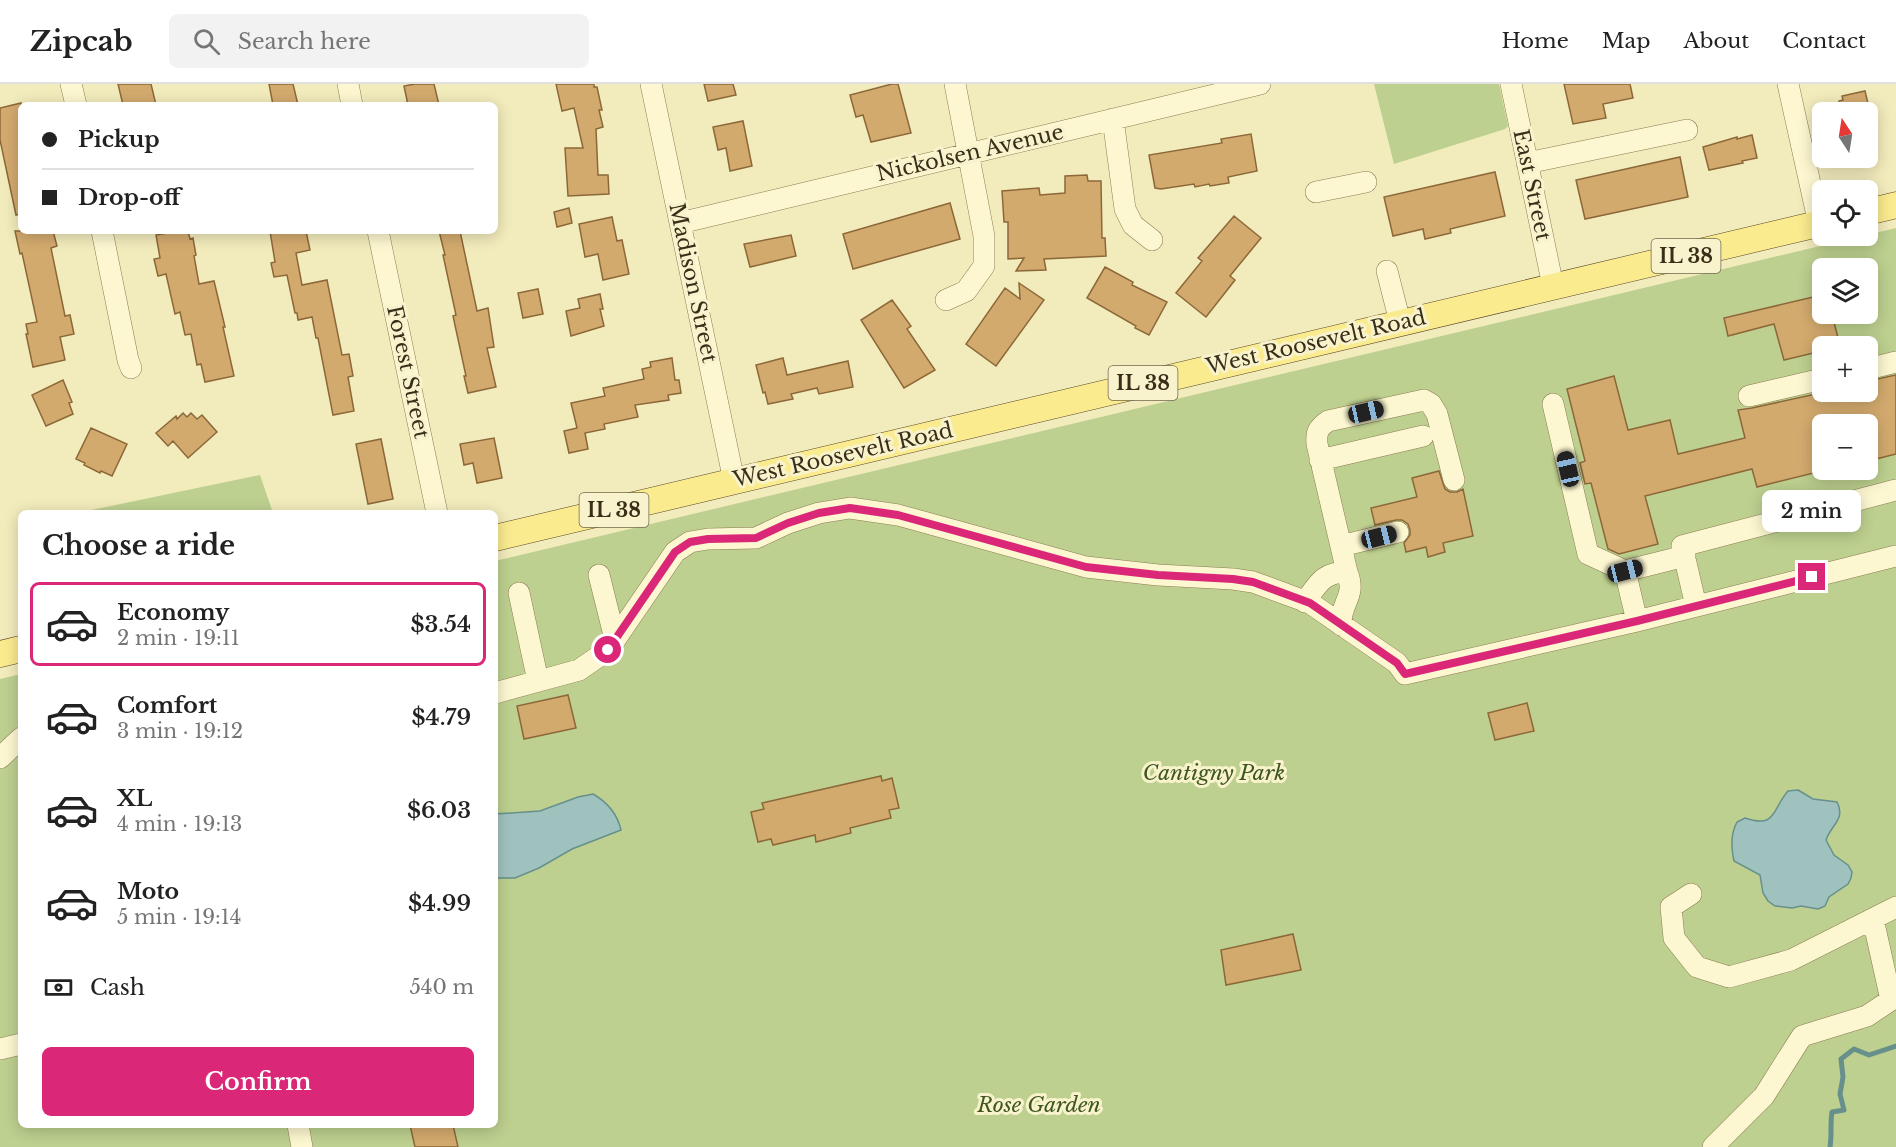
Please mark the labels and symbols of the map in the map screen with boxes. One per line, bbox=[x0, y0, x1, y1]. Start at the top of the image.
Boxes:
north arrow bbox=[1812, 102, 1878, 168]
street label: Nickolsen Avenue bbox=[874, 119, 1066, 187]
street label: East Street bbox=[1507, 127, 1557, 243]
street label: Madison Street bbox=[663, 201, 723, 365]
road number: IL 38 bbox=[1652, 239, 1720, 273]
street label: Forest Street bbox=[381, 303, 435, 441]
street label: West Roosevelt Road bbox=[1203, 304, 1428, 380]
road number: IL 38 bbox=[1108, 366, 1178, 400]
car bbox=[1346, 399, 1386, 425]
street label: West Roosevelt Road bbox=[730, 417, 955, 493]
car bbox=[1555, 449, 1581, 489]
callout: 2 min bbox=[1762, 490, 1862, 532]
road number: IL 38 bbox=[580, 493, 648, 527]
car bbox=[1359, 524, 1399, 550]
car bbox=[1605, 558, 1645, 584]
route end bbox=[1798, 563, 1825, 590]
route start bbox=[594, 636, 621, 663]
park label: Cantigny Park bbox=[1143, 760, 1285, 786]
park label: Rose Garden bbox=[976, 1092, 1101, 1118]

